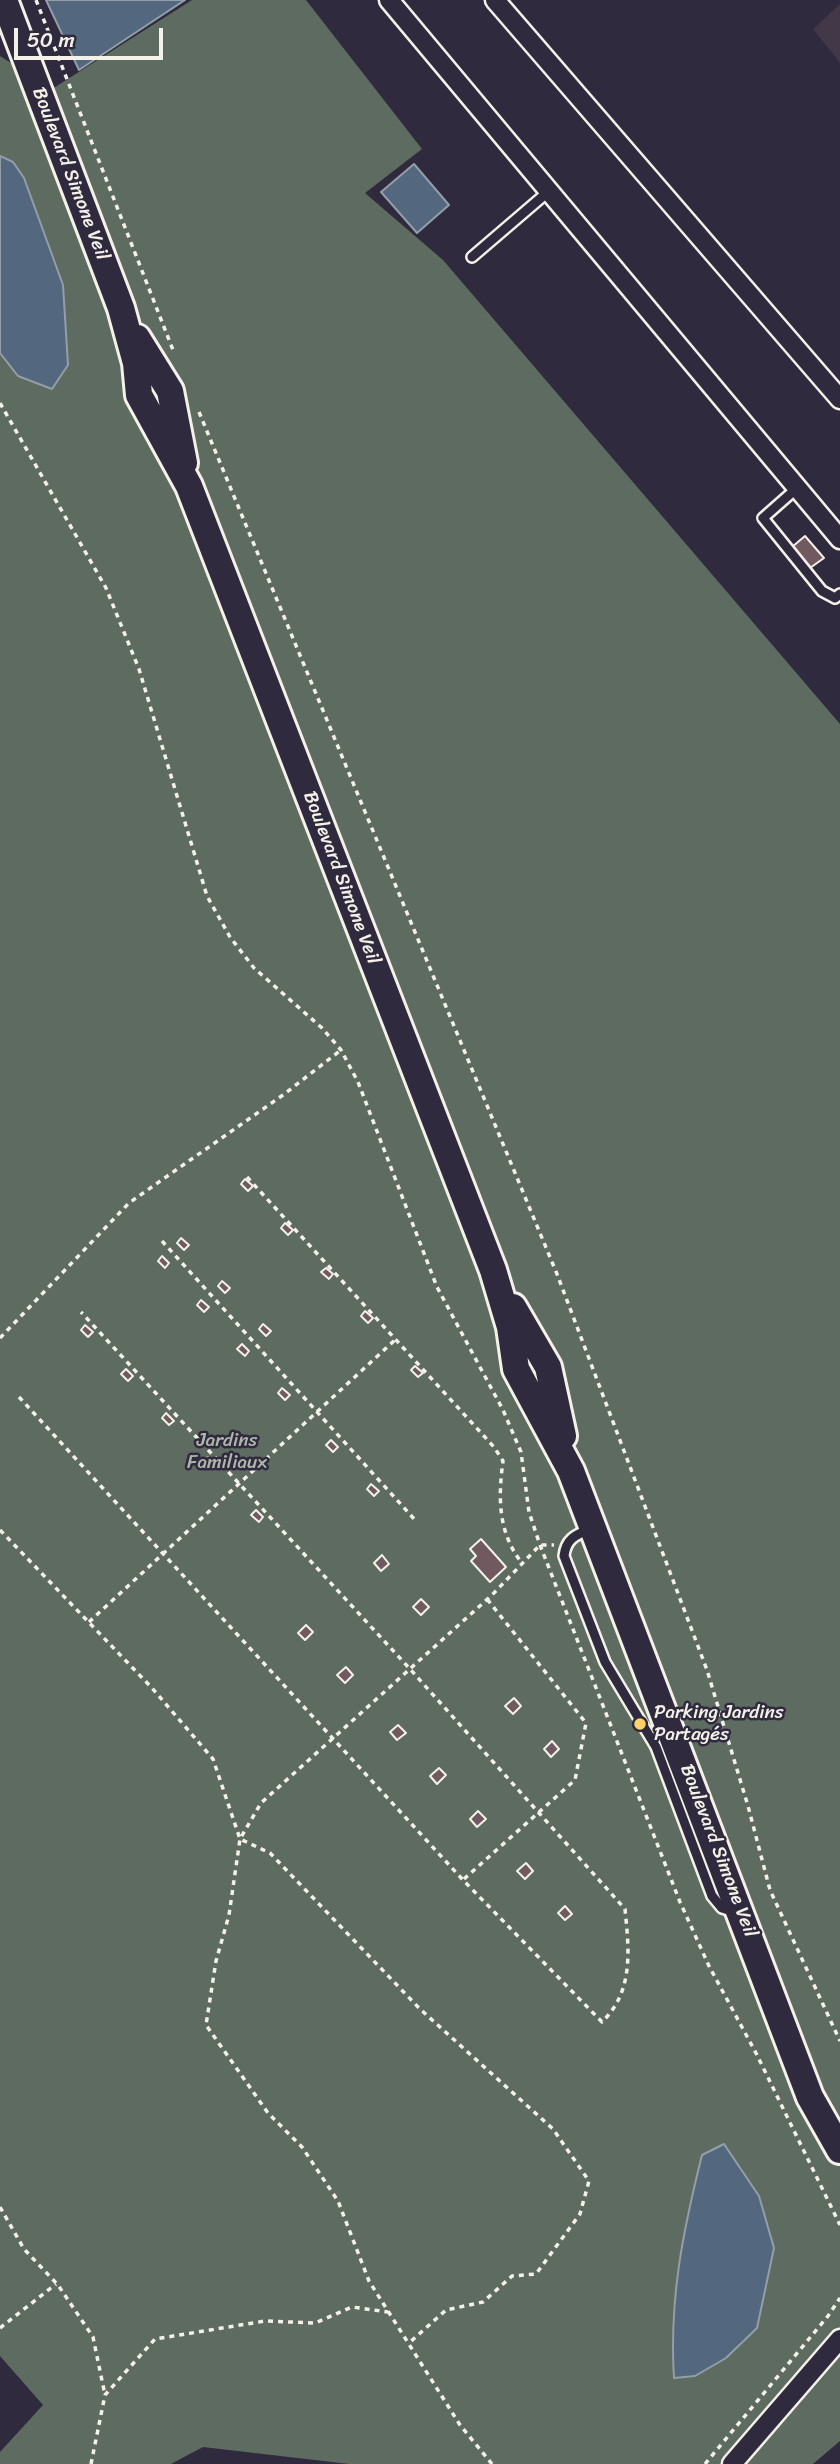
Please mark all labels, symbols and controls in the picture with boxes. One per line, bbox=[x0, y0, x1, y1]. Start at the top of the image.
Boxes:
scale bar bbox=[18, 14, 166, 58]
text: 50 m bbox=[27, 21, 75, 59]
street label: Boulevard Simone Veil bbox=[26, 84, 114, 264]
street label: Boulevard Simone Veil bbox=[297, 788, 385, 968]
park label: Jardins Familiaux bbox=[187, 1430, 267, 1474]
place label: Parking Jardins Partagés bbox=[654, 1702, 784, 1746]
marker: Parking Jardins Partagés bbox=[632, 1716, 648, 1732]
street label: Boulevard Simone Veil bbox=[674, 1761, 762, 1941]

